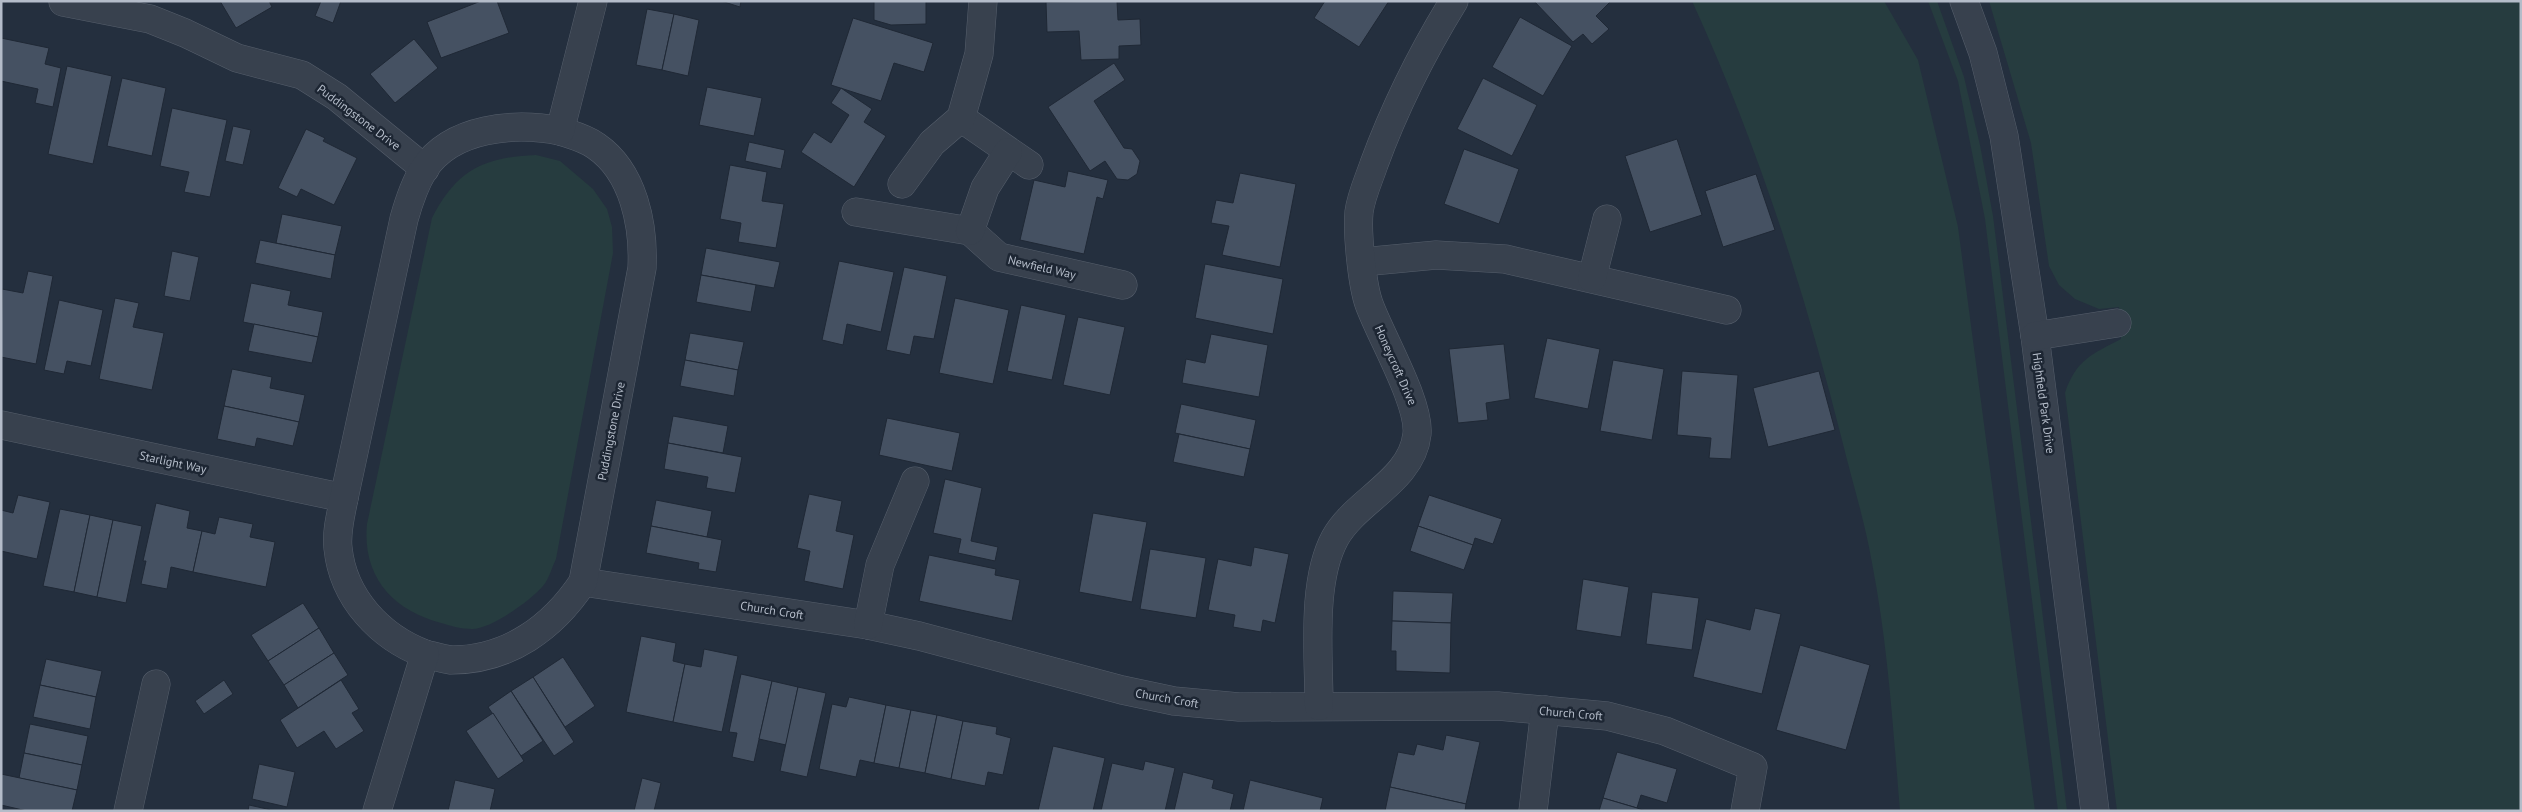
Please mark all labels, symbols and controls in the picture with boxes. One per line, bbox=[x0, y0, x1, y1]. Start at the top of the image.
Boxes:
street label: Puddingstone Drive bbox=[315, 81, 403, 153]
street label: Newfield Way bbox=[1007, 252, 1078, 282]
street label: Honeycroft Drive bbox=[1372, 323, 1420, 407]
street label: Highfield Park Drive bbox=[2029, 352, 2059, 454]
street label: Puddingstone Drive bbox=[594, 380, 628, 482]
street label: Starlight Way bbox=[138, 448, 208, 477]
street label: Church Croft bbox=[739, 598, 805, 622]
street label: Church Croft bbox=[1134, 685, 1200, 711]
street label: Church Croft bbox=[1539, 703, 1603, 723]

